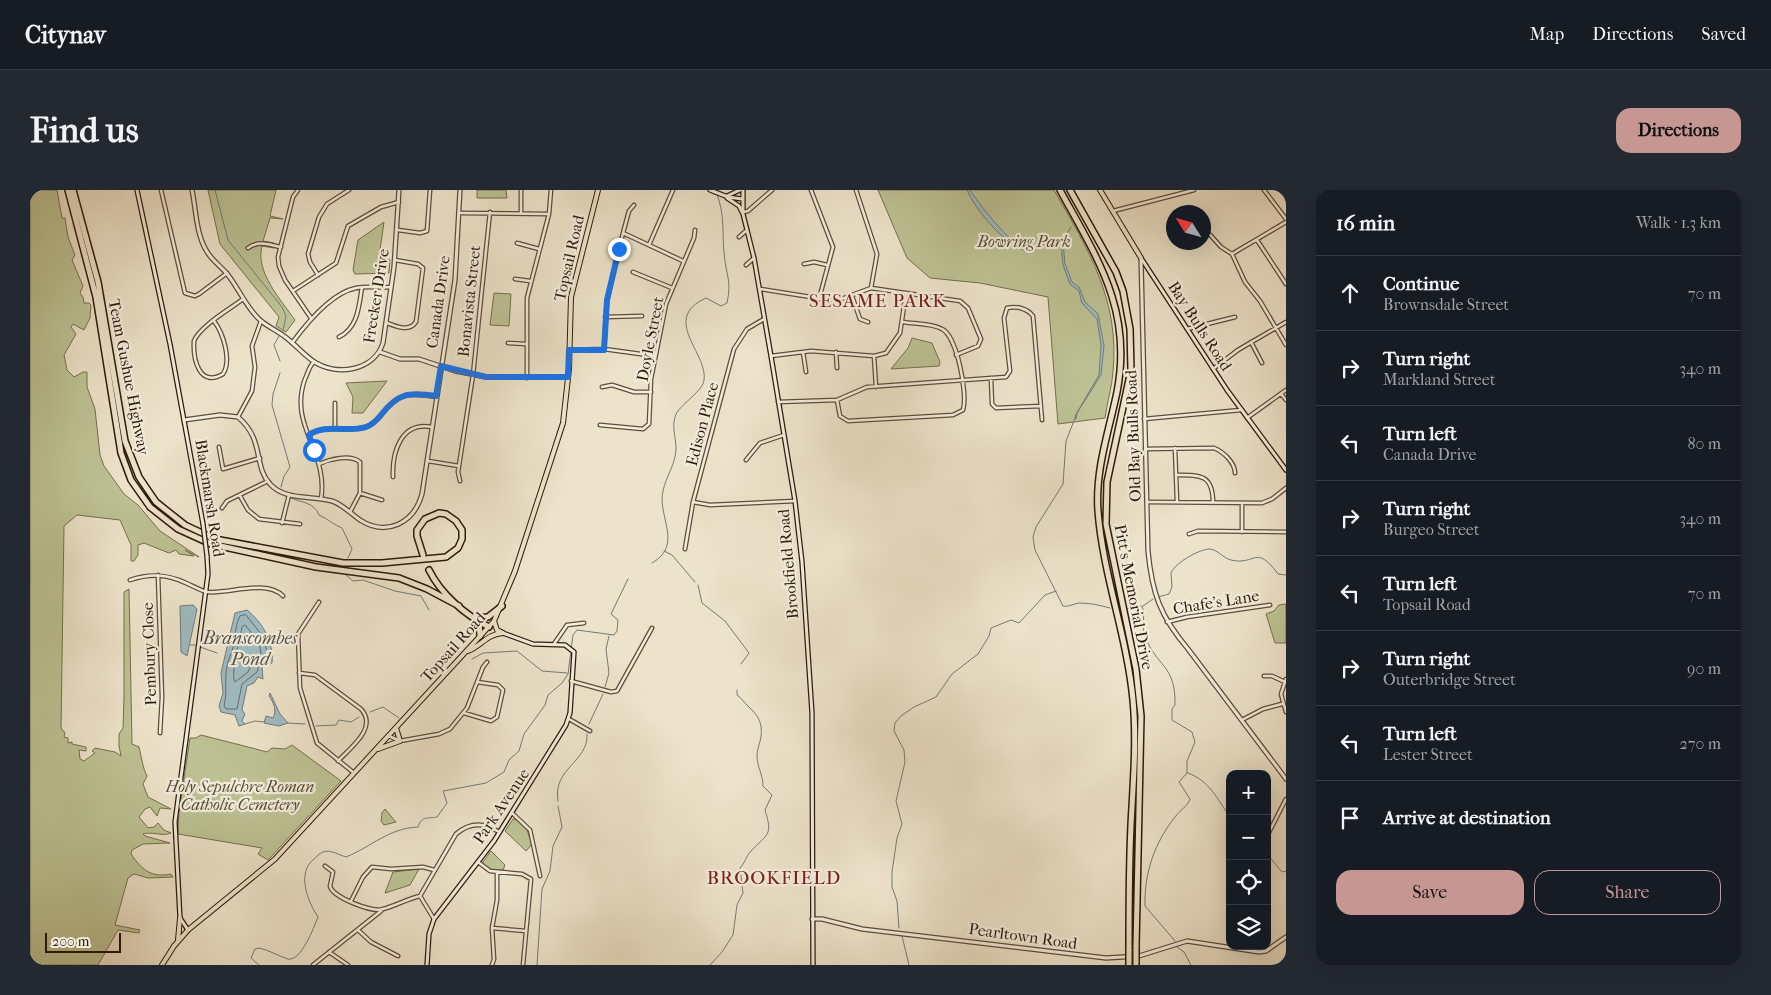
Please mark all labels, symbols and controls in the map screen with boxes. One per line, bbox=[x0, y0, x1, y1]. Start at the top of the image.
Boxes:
text: Citynav bbox=[25, 21, 106, 49]
text: Map bbox=[1530, 24, 1564, 45]
text: Directions bbox=[1592, 24, 1673, 45]
text: Saved bbox=[1701, 24, 1746, 45]
button: Directions bbox=[1616, 108, 1741, 153]
text: Find us bbox=[30, 110, 139, 151]
north arrow bbox=[1166, 205, 1211, 250]
text: 16 min bbox=[1336, 211, 1395, 235]
street label: Topsail Road bbox=[550, 213, 588, 303]
text: Walk · 1.3 km bbox=[1636, 213, 1721, 232]
park label: Bowring Park bbox=[976, 232, 1071, 251]
route end bbox=[608, 238, 631, 261]
street label: Bonavista Street bbox=[454, 244, 484, 358]
street label: Frecker Drive bbox=[359, 247, 393, 345]
street label: Canada Drive bbox=[422, 254, 454, 350]
text: Continue bbox=[1383, 273, 1459, 295]
street label: Bay Bulls Road bbox=[1164, 278, 1236, 375]
icon: ahead bbox=[1336, 279, 1364, 307]
text: 70 m bbox=[1688, 284, 1721, 303]
district label: SESAME PARK bbox=[809, 290, 947, 312]
street label: Doyle Street bbox=[632, 295, 668, 383]
text: Brownsdale Street bbox=[1383, 295, 1509, 314]
street label: Team Gushue Highway bbox=[105, 297, 154, 457]
text: Turn right bbox=[1383, 348, 1470, 370]
icon: right bbox=[1336, 354, 1364, 382]
text: 340 m bbox=[1679, 359, 1721, 378]
street label: Old Bay Bulls Road bbox=[1121, 369, 1145, 502]
text: Markland Street bbox=[1383, 370, 1495, 389]
street label: Edison Place bbox=[682, 380, 722, 468]
text: Turn left bbox=[1383, 423, 1457, 445]
icon: left bbox=[1336, 429, 1364, 457]
text: 80 m bbox=[1687, 434, 1721, 453]
street label: Blackmarsh Road bbox=[191, 438, 229, 558]
route start bbox=[303, 439, 326, 462]
text: Canada Drive bbox=[1383, 445, 1476, 464]
text: Turn right bbox=[1383, 498, 1470, 520]
icon: right bbox=[1336, 504, 1364, 532]
street label: Brookfield Road bbox=[774, 508, 802, 620]
text: 340 m bbox=[1679, 509, 1721, 528]
text: Burgeo Street bbox=[1383, 520, 1479, 539]
street label: Pitt's Memorial Drive bbox=[1111, 523, 1157, 671]
text: Turn left bbox=[1383, 573, 1457, 595]
icon: left bbox=[1336, 579, 1364, 607]
text: 70 m bbox=[1688, 584, 1721, 603]
street label: Chafe's Lane bbox=[1172, 586, 1261, 618]
text: Topsail Road bbox=[1383, 595, 1471, 614]
street label: Pembury Close bbox=[138, 602, 160, 706]
street label: Topsail Road bbox=[417, 608, 490, 686]
water label: Branscombes Pond bbox=[202, 628, 298, 670]
text: Turn right bbox=[1383, 648, 1470, 670]
icon: right bbox=[1336, 654, 1364, 682]
text: 90 m bbox=[1687, 659, 1721, 678]
text: Outerbridge Street bbox=[1383, 670, 1516, 689]
text: Turn left bbox=[1383, 723, 1457, 745]
icon: left bbox=[1336, 729, 1364, 757]
text: 270 m bbox=[1680, 734, 1721, 753]
text: Lester Street bbox=[1383, 745, 1473, 764]
street label: Park Avenue bbox=[469, 765, 533, 847]
map controls bbox=[1226, 770, 1271, 950]
button: + bbox=[1226, 770, 1271, 815]
park label: Holy Sepulchre Roman Catholic Cemetery bbox=[165, 777, 314, 814]
icon: arrive bbox=[1336, 804, 1364, 832]
text: Arrive at destination bbox=[1383, 807, 1551, 829]
button: − bbox=[1226, 815, 1271, 860]
button: locate bbox=[1226, 860, 1271, 905]
district label: BROOKFIELD bbox=[707, 867, 841, 889]
button: Save bbox=[1336, 870, 1524, 915]
button: Share bbox=[1534, 870, 1721, 915]
button: layers bbox=[1226, 905, 1271, 950]
street label: Pearltown Road bbox=[968, 919, 1079, 953]
scale bar bbox=[45, 930, 121, 953]
text: 200 m bbox=[52, 933, 89, 950]

